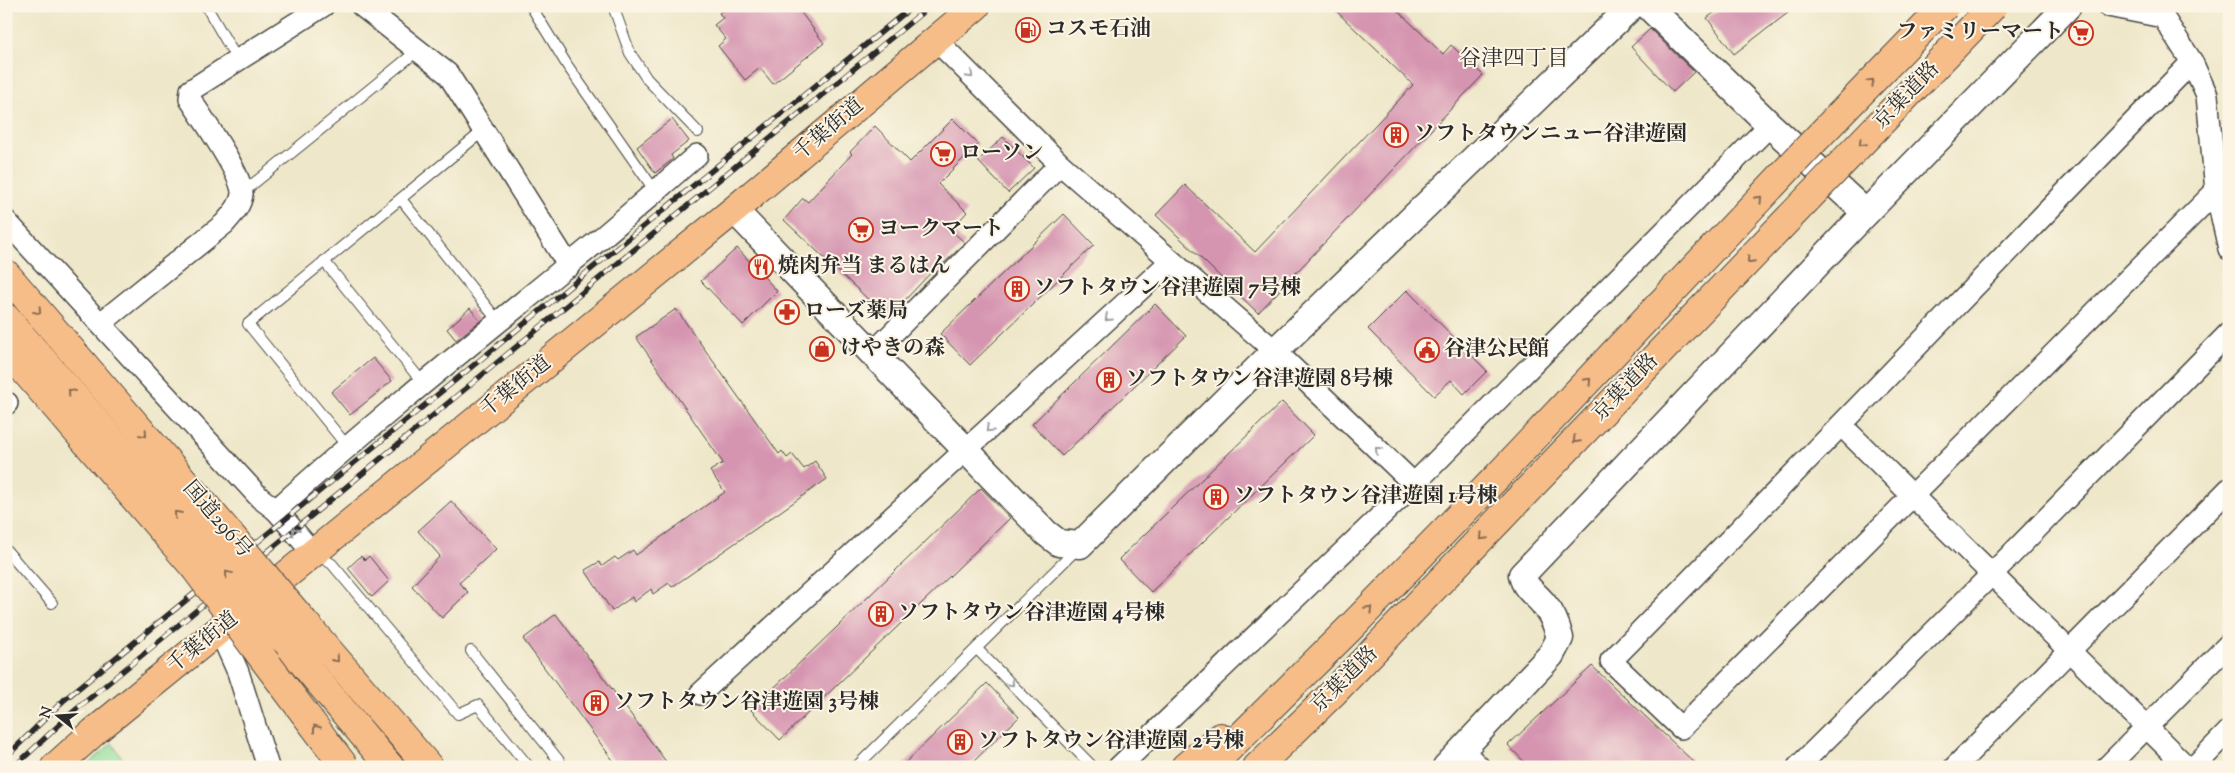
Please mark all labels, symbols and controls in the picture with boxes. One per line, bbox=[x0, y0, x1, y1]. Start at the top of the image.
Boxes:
place label: コスモ石油 bbox=[1046, 15, 1151, 45]
fuel station icon: コスモ石油 bbox=[1015, 17, 1041, 43]
place label: ファミリーマート bbox=[1896, 18, 2064, 48]
supermarket icon: ファミリーマート bbox=[2068, 20, 2094, 46]
district label: 谷津四丁目 bbox=[1459, 44, 1569, 76]
street label: 京葉道路 bbox=[1867, 55, 1947, 137]
one-way arrow bbox=[964, 69, 973, 78]
one-way arrow bbox=[1866, 79, 1875, 88]
street label: 千葉街道 bbox=[787, 92, 871, 168]
place label: ソフトタウンニュー谷津遊園 bbox=[1414, 120, 1687, 150]
building icon: ソフトタウンニュー谷津遊園 bbox=[1383, 122, 1409, 148]
one-way arrow bbox=[1859, 137, 1868, 146]
place label: ローソン bbox=[960, 139, 1043, 169]
supermarket icon: ローソン bbox=[930, 141, 956, 167]
one-way arrow bbox=[1753, 196, 1762, 205]
place label: ヨークマート bbox=[878, 215, 1004, 245]
supermarket icon: ヨークマート bbox=[848, 217, 874, 243]
place label: 焼肉弁当 まるはん bbox=[778, 252, 950, 282]
restaurant icon: 焼肉弁当 まるはん bbox=[748, 254, 774, 280]
one-way arrow bbox=[1747, 254, 1756, 263]
place label: ソフトタウン谷津遊園 7号棟 bbox=[1034, 274, 1301, 304]
building icon: ソフトタウン谷津遊園 7号棟 bbox=[1004, 276, 1030, 302]
place label: ローズ薬局 bbox=[804, 297, 908, 327]
pharmacy icon: ローズ薬局 bbox=[774, 299, 800, 325]
one-way arrow bbox=[32, 305, 41, 314]
one-way arrow bbox=[1105, 312, 1114, 321]
place label: けやきの森 bbox=[840, 334, 945, 364]
place label: 谷津公民館 bbox=[1444, 335, 1549, 365]
shop icon: けやきの森 bbox=[809, 336, 835, 362]
public building icon: 谷津公民館 bbox=[1414, 337, 1440, 363]
street label: 京葉道路 bbox=[1586, 347, 1666, 429]
street label: 千葉街道 bbox=[474, 349, 558, 425]
place label: ソフトタウン谷津遊園 8号棟 bbox=[1126, 365, 1393, 395]
building icon: ソフトタウン谷津遊園 8号棟 bbox=[1096, 367, 1122, 393]
one-way arrow bbox=[1582, 378, 1591, 387]
one-way arrow bbox=[67, 388, 76, 397]
one-way arrow bbox=[985, 423, 994, 432]
one-way arrow bbox=[138, 428, 146, 437]
one-way arrow bbox=[1573, 434, 1582, 443]
one-way arrow bbox=[1375, 447, 1384, 456]
street label: 国道296号 bbox=[175, 475, 259, 565]
place label: ソフトタウン谷津遊園 1号棟 bbox=[1234, 482, 1498, 512]
building icon: ソフトタウン谷津遊園 1号棟 bbox=[1203, 484, 1229, 510]
one-way arrow bbox=[174, 511, 183, 520]
one-way arrow bbox=[292, 528, 300, 537]
one-way arrow bbox=[1480, 531, 1489, 540]
one-way arrow bbox=[225, 570, 234, 579]
place label: ソフトタウン谷津遊園 4号棟 bbox=[898, 599, 1165, 629]
building icon: ソフトタウン谷津遊園 4号棟 bbox=[868, 601, 894, 627]
street label: 千葉街道 bbox=[161, 605, 245, 681]
one-way arrow bbox=[1363, 606, 1372, 615]
street label: 京葉道路 bbox=[1305, 640, 1385, 720]
one-way arrow bbox=[330, 653, 338, 662]
one-way arrow bbox=[1005, 678, 1014, 687]
place label: ソフトタウン谷津遊園 3号棟 bbox=[614, 688, 879, 718]
north arrow bbox=[32, 690, 82, 740]
building icon: ソフトタウン谷津遊園 3号棟 bbox=[583, 690, 609, 716]
text: N bbox=[36, 705, 59, 721]
one-way arrow bbox=[313, 724, 322, 734]
place label: ソフトタウン谷津遊園 2号棟 bbox=[978, 727, 1244, 757]
building icon: ソフトタウン谷津遊園 2号棟 bbox=[947, 729, 973, 755]

